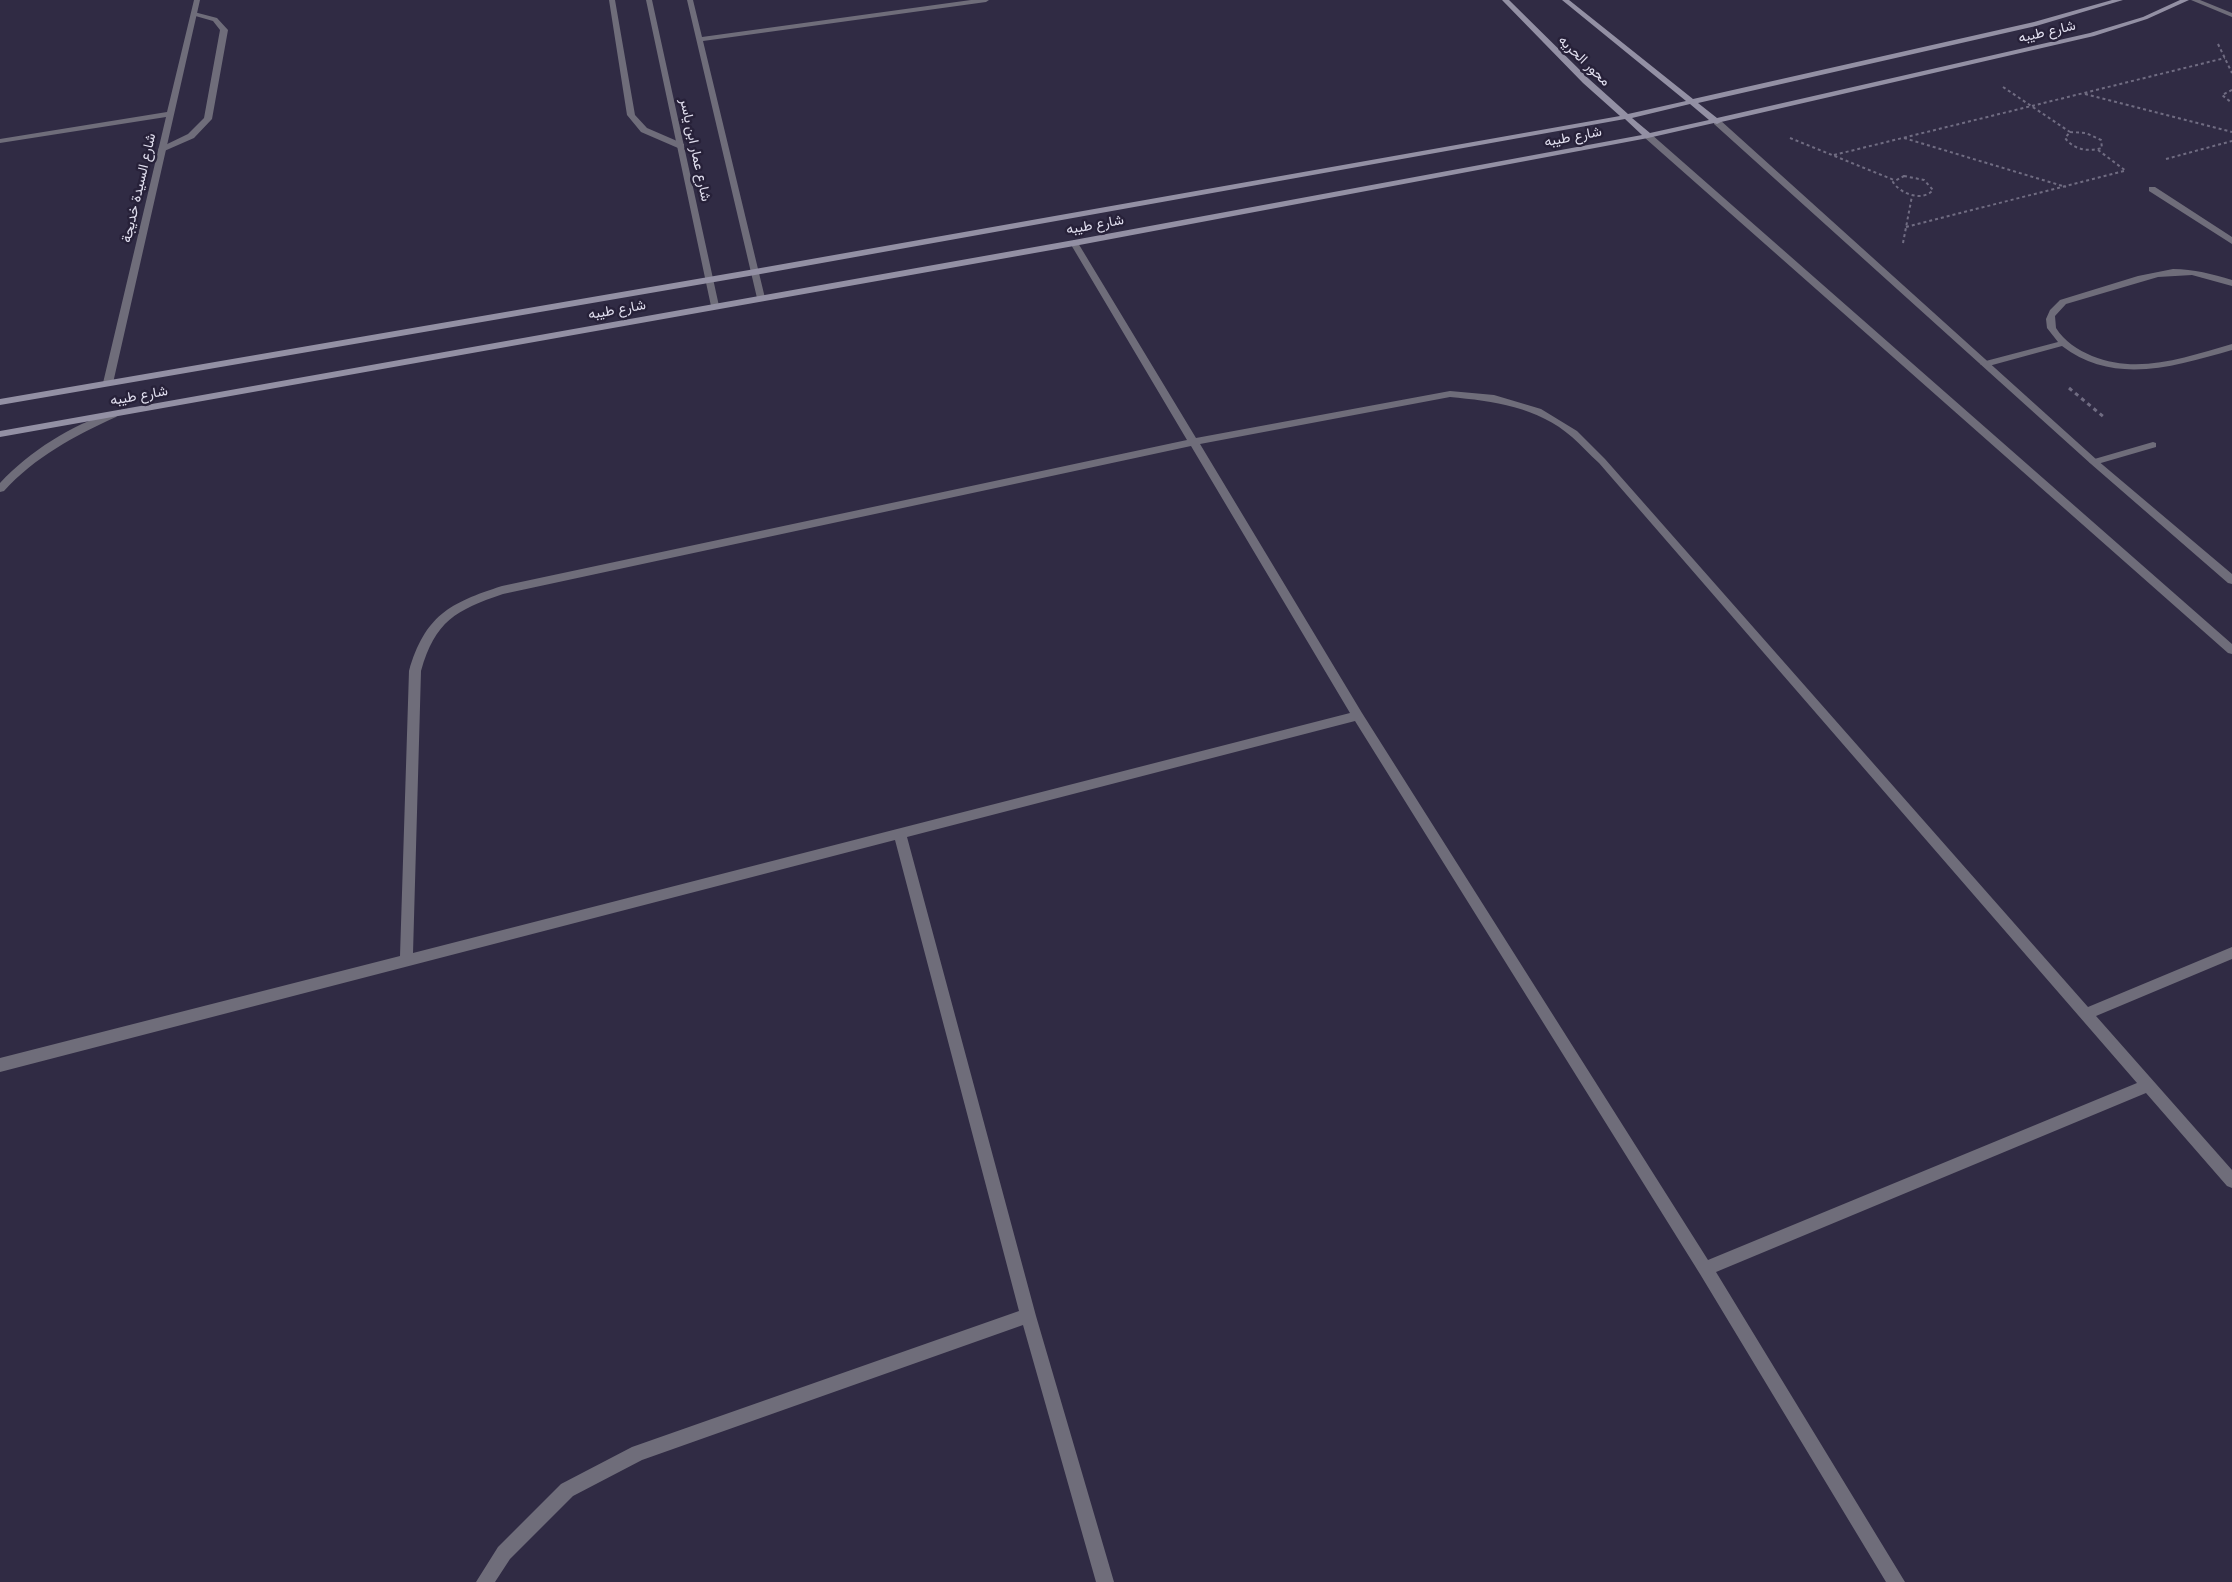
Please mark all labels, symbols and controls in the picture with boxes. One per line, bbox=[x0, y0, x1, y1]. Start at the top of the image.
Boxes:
street label: شارع طيبه bbox=[2017, 17, 2077, 47]
street label: محور الحريه bbox=[1555, 32, 1613, 90]
street label: شارع عمار ابن ياسر bbox=[676, 97, 714, 203]
street label: شارع طيبه bbox=[1543, 123, 1603, 151]
street label: شارع السيدة خديجة bbox=[118, 132, 160, 244]
street label: شارع طيبه bbox=[1065, 212, 1125, 238]
street label: شارع طيبه bbox=[587, 297, 647, 323]
street label: شارع طيبه bbox=[109, 383, 169, 409]

